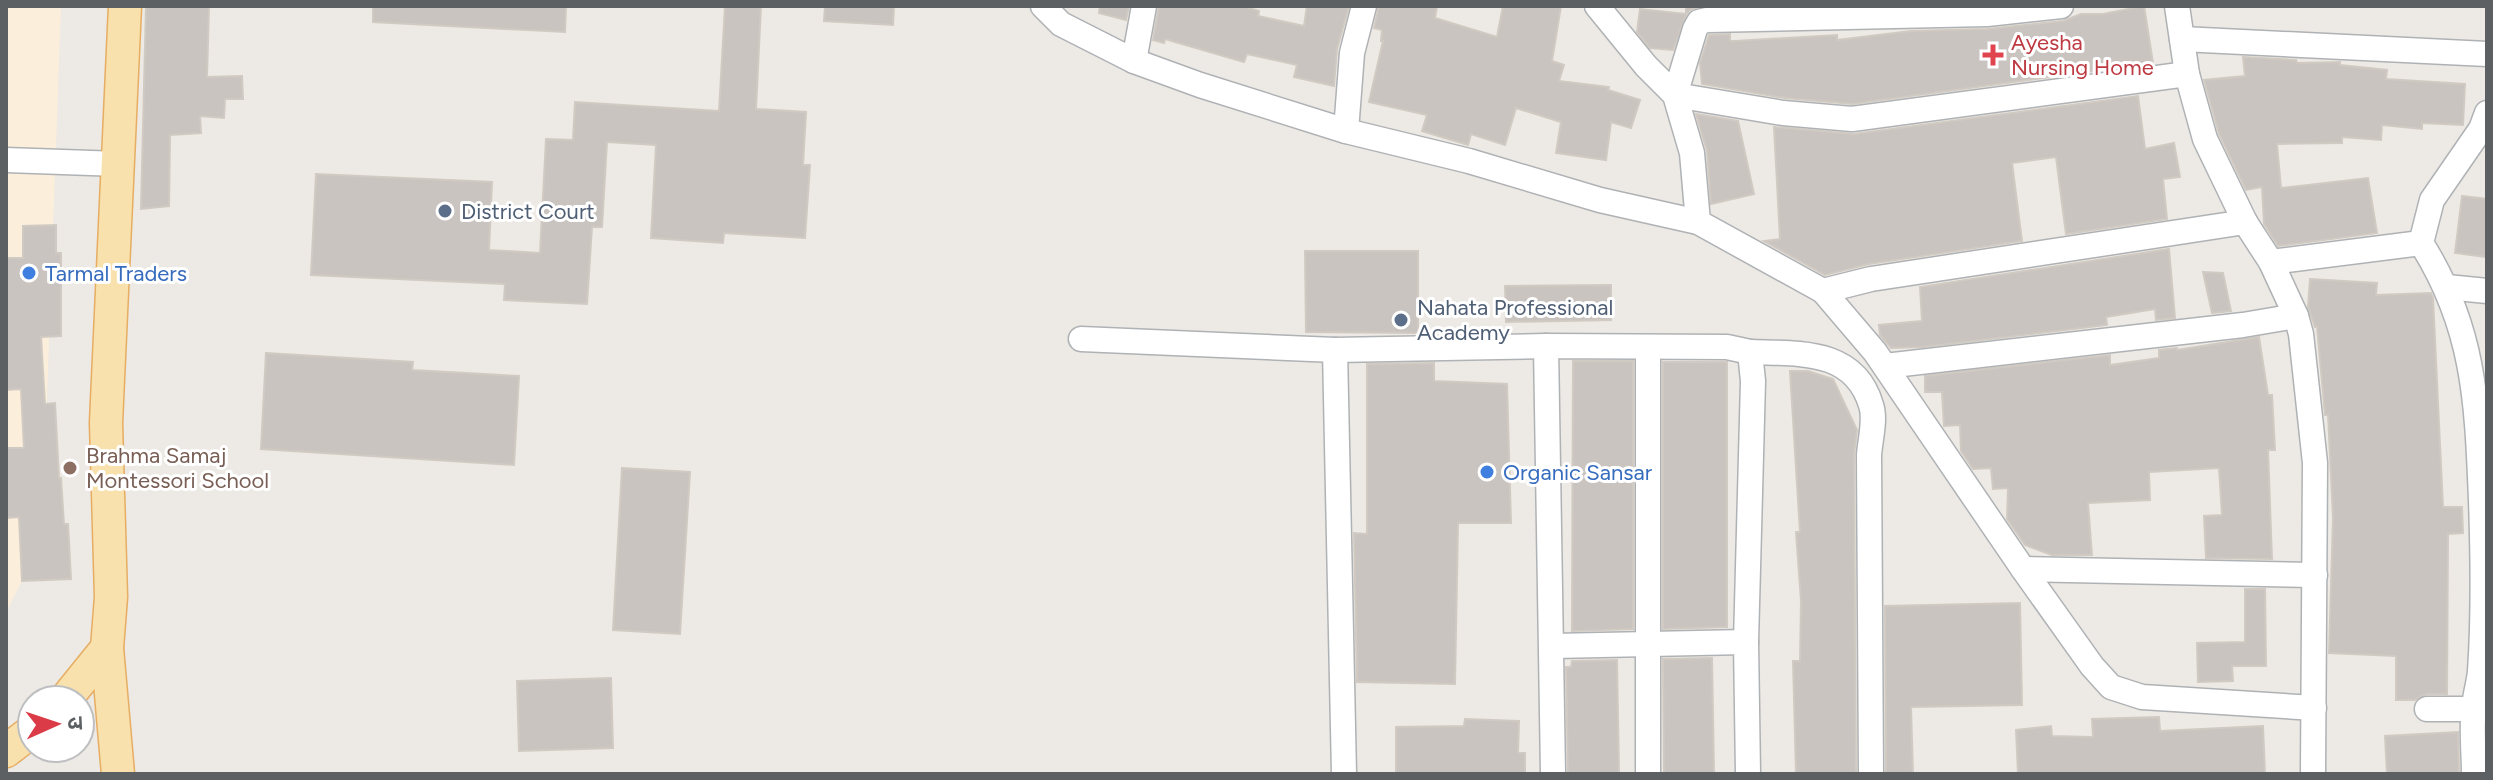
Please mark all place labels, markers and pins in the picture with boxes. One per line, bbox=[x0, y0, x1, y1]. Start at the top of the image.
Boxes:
place label: Ayesha Nursing Home bbox=[2011, 29, 2154, 81]
marker: Ayesha Nursing Home bbox=[1982, 44, 2004, 66]
place label: District Court bbox=[461, 198, 595, 225]
marker: District Court bbox=[436, 202, 454, 220]
place label: Tarmal Traders bbox=[45, 260, 187, 287]
marker: Tarmal Traders bbox=[20, 264, 38, 282]
place label: Nahata Professional Academy bbox=[1417, 294, 1613, 346]
marker: Nahata Professional Academy bbox=[1392, 311, 1410, 329]
place label: Brahma Samaj Montessori School bbox=[86, 442, 269, 494]
marker: Brahma Samaj Montessori School bbox=[61, 459, 79, 477]
place label: Organic Sansar bbox=[1503, 459, 1653, 486]
marker: Organic Sansar bbox=[1478, 463, 1496, 481]

